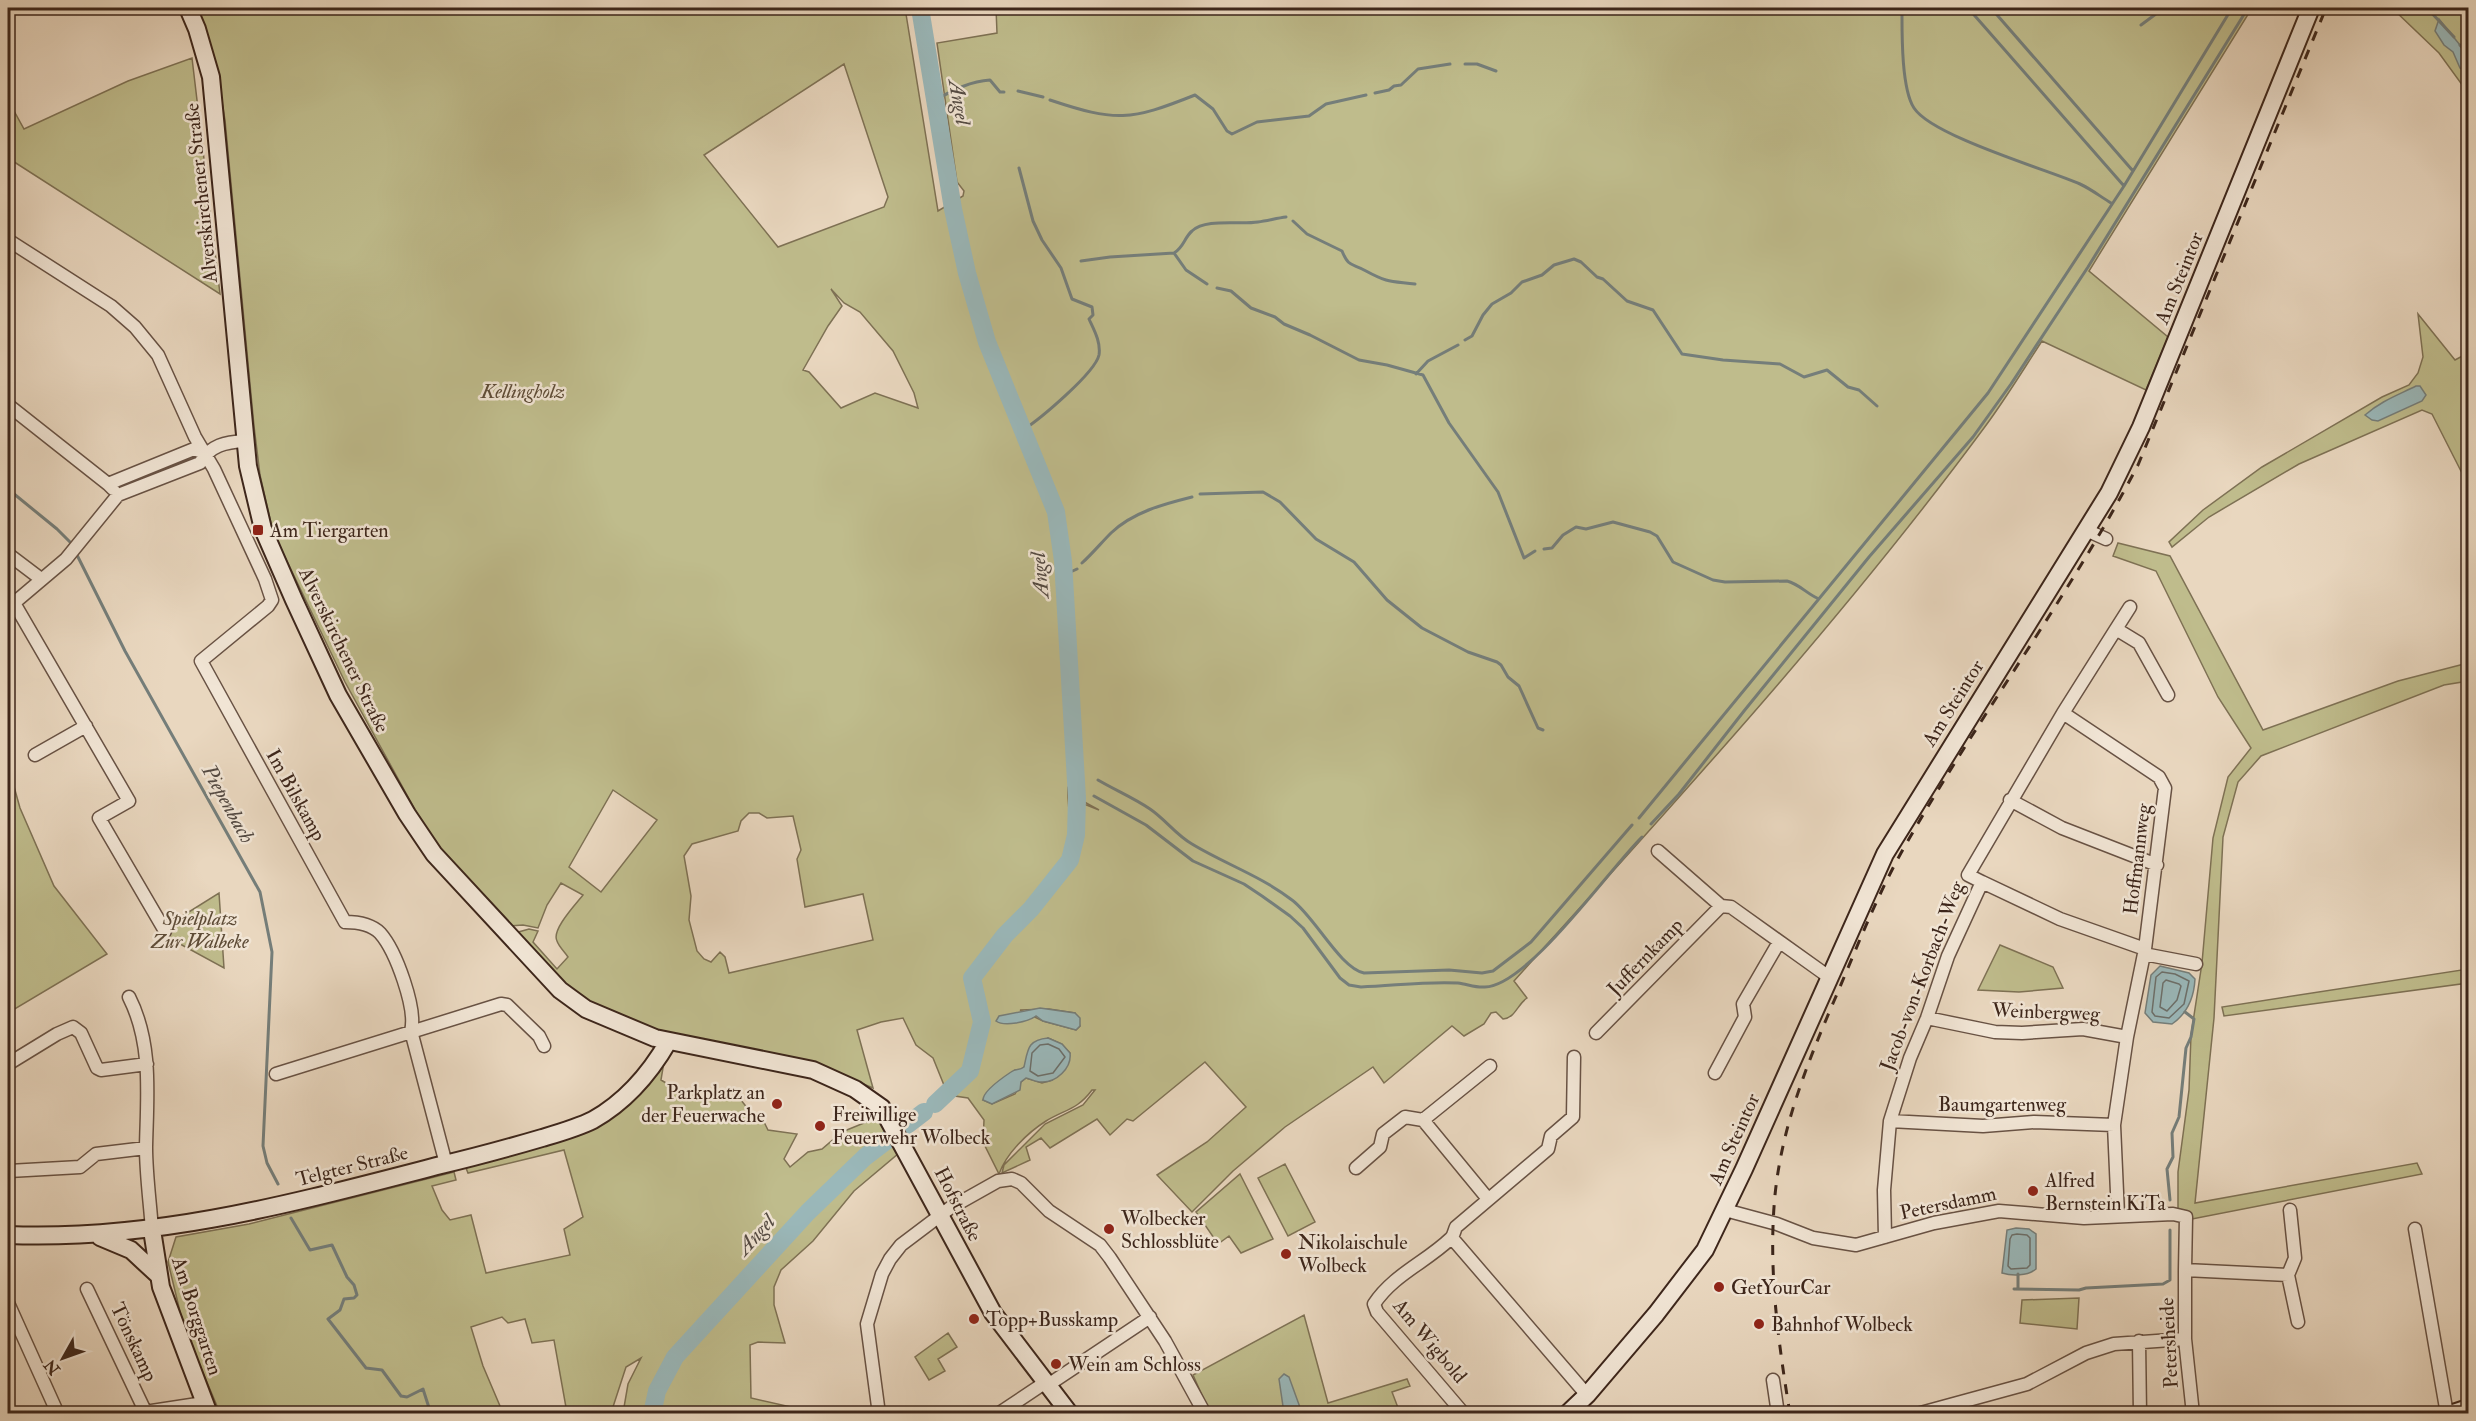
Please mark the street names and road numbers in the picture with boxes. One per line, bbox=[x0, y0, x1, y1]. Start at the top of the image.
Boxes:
street label: Alverskirchener Straße bbox=[179, 102, 223, 285]
street label: Am Steintor bbox=[2149, 228, 2209, 329]
street label: Alverskirchener Straße bbox=[293, 562, 395, 737]
street label: Am Steintor bbox=[1916, 655, 1990, 752]
street label: Im Bilskamp bbox=[260, 745, 331, 846]
street label: Hoffmannweg bbox=[2118, 801, 2156, 916]
street label: Jacob-von-Korbach-Weg bbox=[1874, 877, 1970, 1075]
street label: Juffernkamp bbox=[1601, 913, 1689, 1003]
street label: Weinbergweg bbox=[1990, 998, 2102, 1026]
street label: Am Steintor bbox=[1702, 1089, 1765, 1189]
street label: Baumgartenweg bbox=[1938, 1092, 2067, 1117]
street label: Telgter Straße bbox=[293, 1140, 411, 1192]
street label: Hofstraße bbox=[929, 1163, 987, 1245]
street label: Petersdamm bbox=[1898, 1181, 1999, 1225]
street label: Am Borggarten bbox=[166, 1253, 228, 1378]
street label: Am Wigbold bbox=[1387, 1293, 1473, 1388]
street label: Petersheide bbox=[2154, 1297, 2184, 1389]
street label: Tönskamp bbox=[104, 1298, 163, 1386]

